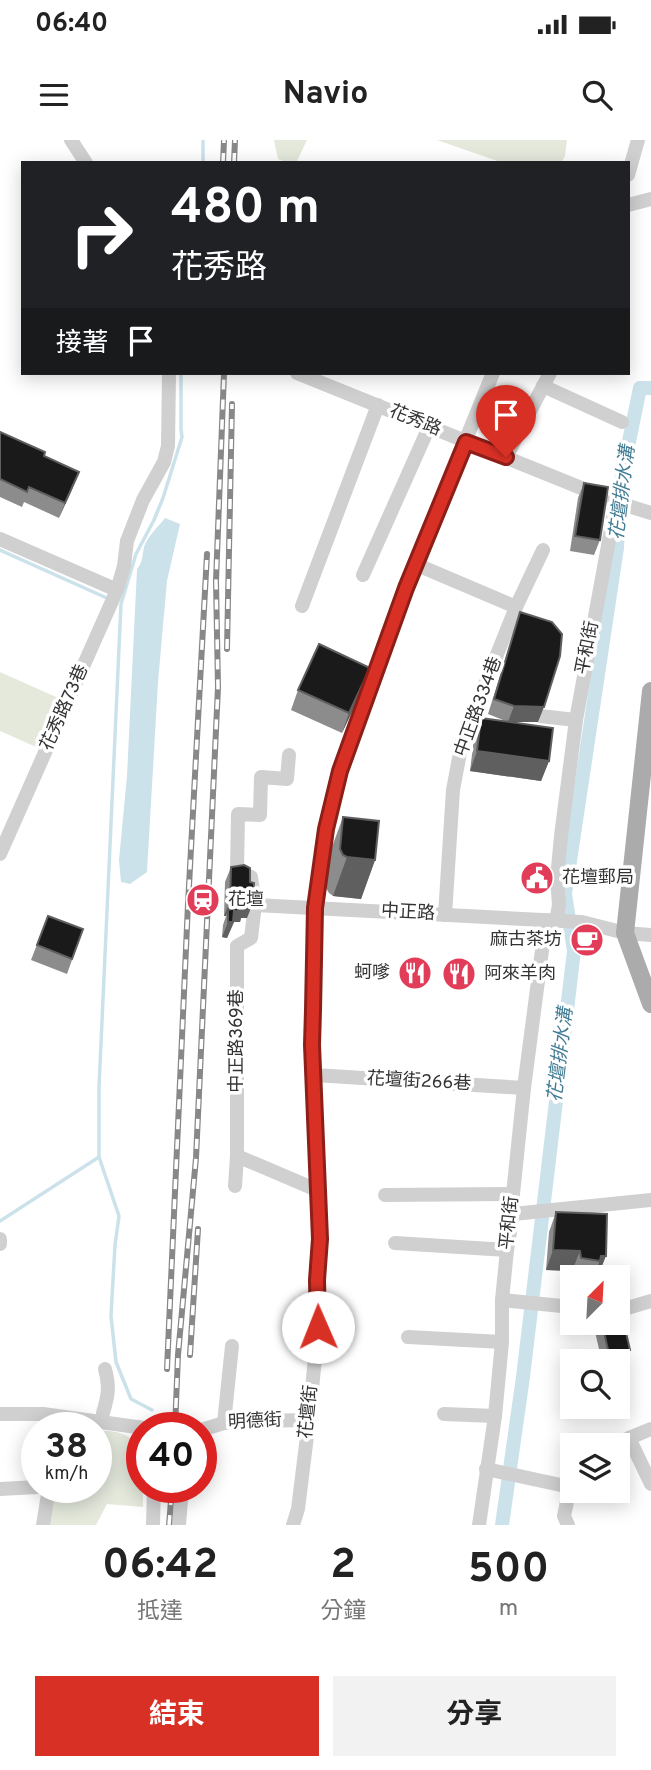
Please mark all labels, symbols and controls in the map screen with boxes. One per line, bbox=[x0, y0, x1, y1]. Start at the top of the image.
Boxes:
text: 06:40 bbox=[35, 8, 108, 41]
text: Navio bbox=[283, 75, 368, 115]
icon: menu bbox=[35, 76, 73, 114]
icon: search bbox=[578, 76, 616, 114]
text: 480 m bbox=[171, 179, 320, 241]
icon: right bbox=[56, 189, 147, 280]
text: 花秀路 bbox=[171, 249, 267, 289]
icon: arrive bbox=[122, 322, 160, 360]
text: 接著 bbox=[56, 328, 108, 361]
pin bbox=[476, 385, 536, 457]
icon: arrive bbox=[487, 396, 525, 434]
street label: 花秀路 bbox=[386, 400, 444, 442]
water label: 花壇排水溝 bbox=[605, 441, 641, 542]
street label: 平和街 bbox=[572, 619, 604, 677]
street label: 中正路334巷 bbox=[450, 654, 508, 760]
street label: 花秀路73巷 bbox=[36, 661, 94, 755]
public building icon: 花壇郵局 bbox=[518, 859, 556, 897]
place label: 花壇郵局 bbox=[562, 867, 634, 890]
station icon: 花壇 bbox=[184, 881, 222, 919]
place label: 花壇 bbox=[228, 889, 264, 912]
street label: 中正路 bbox=[380, 900, 436, 926]
cafe icon: 麻古茶坊 bbox=[568, 921, 606, 959]
place label: 麻古茶坊 bbox=[490, 929, 562, 952]
restaurant icon: 蚵嗲 bbox=[396, 954, 434, 992]
restaurant icon: 阿來羊肉 bbox=[440, 955, 478, 993]
place label: 蚵嗲 bbox=[354, 962, 390, 985]
place label: 阿來羊肉 bbox=[484, 963, 556, 986]
street label: 中正路369巷 bbox=[226, 989, 249, 1093]
water label: 花壇排水溝 bbox=[543, 1003, 579, 1104]
street label: 花壇街266巷 bbox=[366, 1068, 472, 1096]
street label: 平和街 bbox=[496, 1195, 524, 1251]
north arrow bbox=[560, 1265, 630, 1335]
map controls bbox=[560, 1265, 630, 1503]
position arrow bbox=[281, 1290, 355, 1364]
button: search bbox=[560, 1349, 630, 1419]
street label: 花壇街 bbox=[295, 1384, 323, 1440]
street label: 明德街 bbox=[227, 1409, 283, 1435]
speed limit sign: 40 bbox=[126, 1412, 217, 1503]
text: 38 bbox=[45, 1426, 88, 1470]
button: layers bbox=[560, 1433, 630, 1503]
text: km/h bbox=[45, 1463, 88, 1486]
text: 06:42 bbox=[102, 1540, 218, 1593]
text: 2 bbox=[330, 1540, 356, 1593]
text: 500 bbox=[468, 1544, 549, 1597]
text: m bbox=[499, 1595, 518, 1624]
text: 抵達 bbox=[137, 1598, 183, 1627]
text: 分鐘 bbox=[320, 1598, 366, 1627]
button: 結束 bbox=[35, 1676, 319, 1756]
button: 分享 bbox=[333, 1676, 616, 1756]

